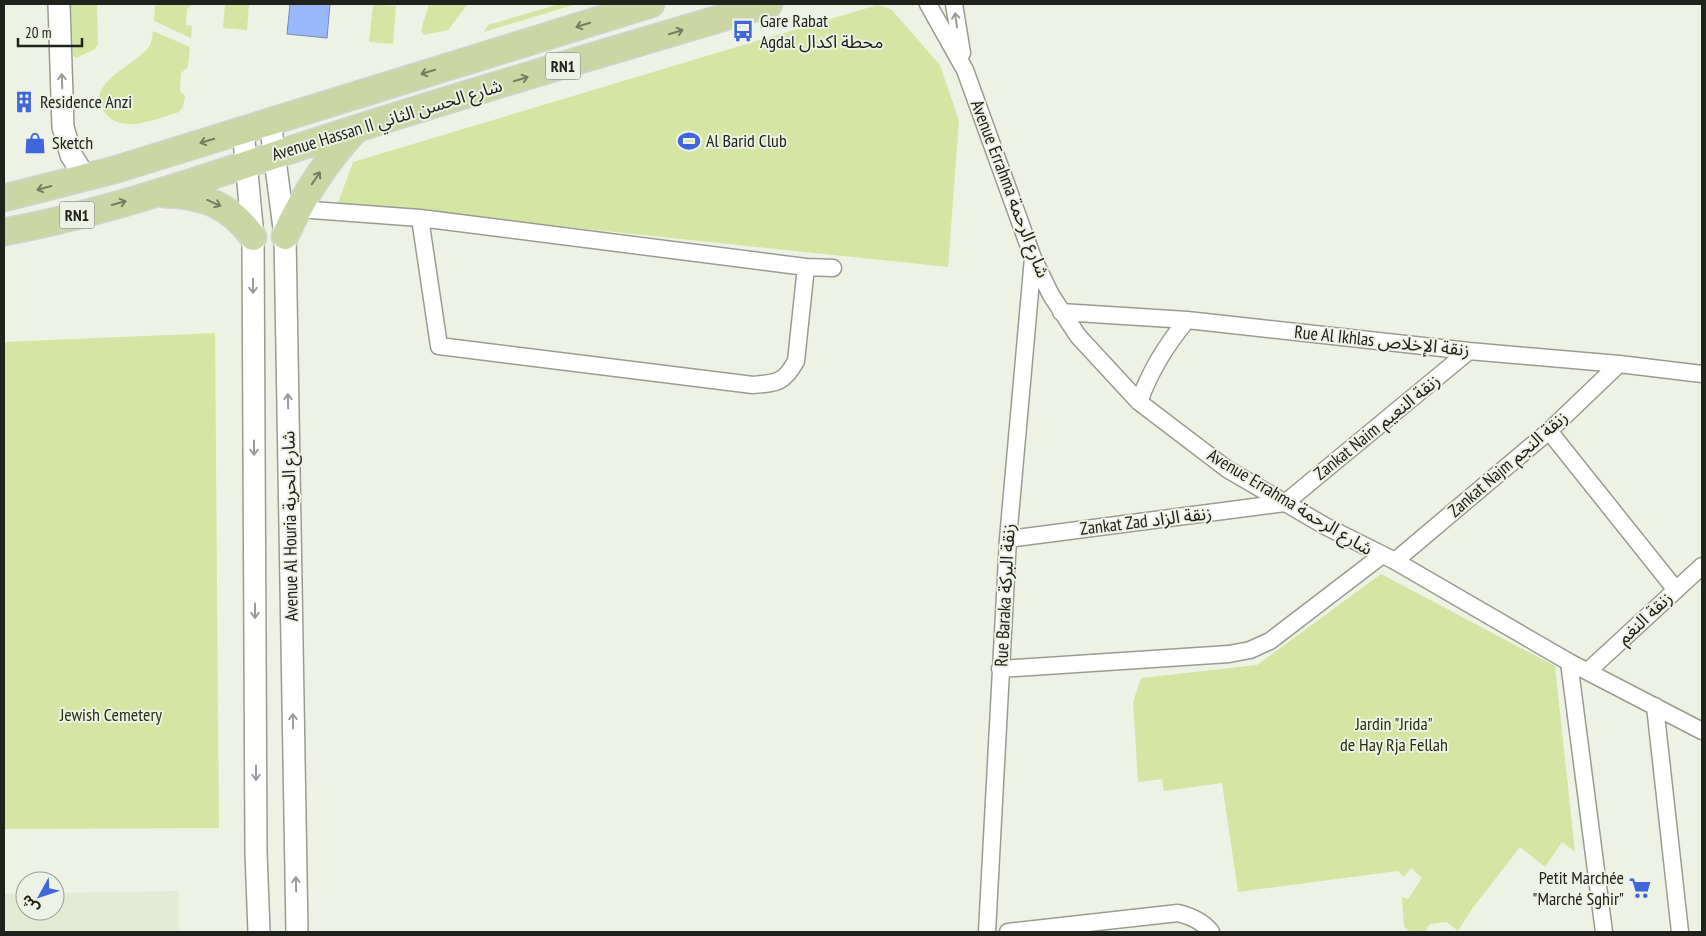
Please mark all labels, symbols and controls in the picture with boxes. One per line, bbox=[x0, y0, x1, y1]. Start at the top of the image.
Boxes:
place label: Gare Rabat Agdal محطة اكدال bbox=[760, 9, 883, 53]
one-way arrow bbox=[951, 12, 961, 28]
scale bar bbox=[18, 15, 81, 47]
bus stop icon: Gare Rabat Agdal محطة اكدال bbox=[730, 18, 756, 44]
one-way arrow bbox=[575, 20, 591, 30]
text: 20 m bbox=[25, 23, 51, 42]
one-way arrow bbox=[668, 26, 684, 36]
road number: RN1 bbox=[546, 52, 580, 80]
one-way arrow bbox=[420, 68, 436, 77]
street label: Avenue Hassan II شارع الحسن الثاني bbox=[269, 73, 506, 168]
one-way arrow bbox=[512, 73, 528, 83]
one-way arrow bbox=[57, 74, 66, 90]
building icon: Residence Anzi bbox=[11, 89, 37, 115]
place label: Residence Anzi bbox=[40, 90, 132, 113]
street label: Avenue Errahma شارع الرحمة bbox=[963, 97, 1055, 282]
sports icon: Al Barid Club bbox=[676, 128, 702, 154]
place label: Al Barid Club bbox=[706, 129, 787, 152]
shop icon: Sketch bbox=[22, 130, 48, 156]
place label: Sketch bbox=[52, 131, 93, 154]
one-way arrow bbox=[199, 136, 215, 146]
one-way arrow bbox=[311, 171, 321, 185]
one-way arrow bbox=[37, 184, 53, 193]
one-way arrow bbox=[110, 198, 126, 207]
one-way arrow bbox=[206, 198, 221, 208]
road number: RN1 bbox=[60, 202, 94, 228]
one-way arrow bbox=[248, 277, 258, 293]
street label: Rue Al Ikhlas زنقة الإخلاص bbox=[1293, 320, 1471, 362]
street label: Zankat Naim زنقة النعيم bbox=[1309, 369, 1446, 486]
one-way arrow bbox=[283, 393, 293, 410]
street label: Zankat Najm زنقة النجم bbox=[1443, 405, 1574, 523]
street label: Avenue Al Houria شارع الحرية bbox=[276, 431, 306, 621]
one-way arrow bbox=[249, 440, 259, 456]
street label: Avenue Errahma شارع الرحمة bbox=[1202, 443, 1377, 563]
street label: Zankat Zad زنقة الزاد bbox=[1079, 501, 1213, 540]
street label: Rue Baraka زنقة البركة bbox=[989, 523, 1020, 667]
street label: زنقة النغم bbox=[1612, 586, 1678, 650]
one-way arrow bbox=[250, 602, 260, 618]
park label: Jewish Cemetery bbox=[59, 703, 162, 726]
park label: Jardin "Jrida" de Hay Rja Fellah bbox=[1340, 712, 1448, 756]
one-way arrow bbox=[288, 713, 298, 730]
one-way arrow bbox=[251, 765, 260, 781]
place label: Petit Marchée "Marché Sghir" bbox=[1532, 866, 1624, 910]
north arrow bbox=[15, 871, 65, 921]
supermarket icon: Petit Marchée "Marché Sghir" bbox=[1627, 875, 1653, 901]
one-way arrow bbox=[291, 876, 301, 892]
text: ش bbox=[17, 891, 43, 917]

